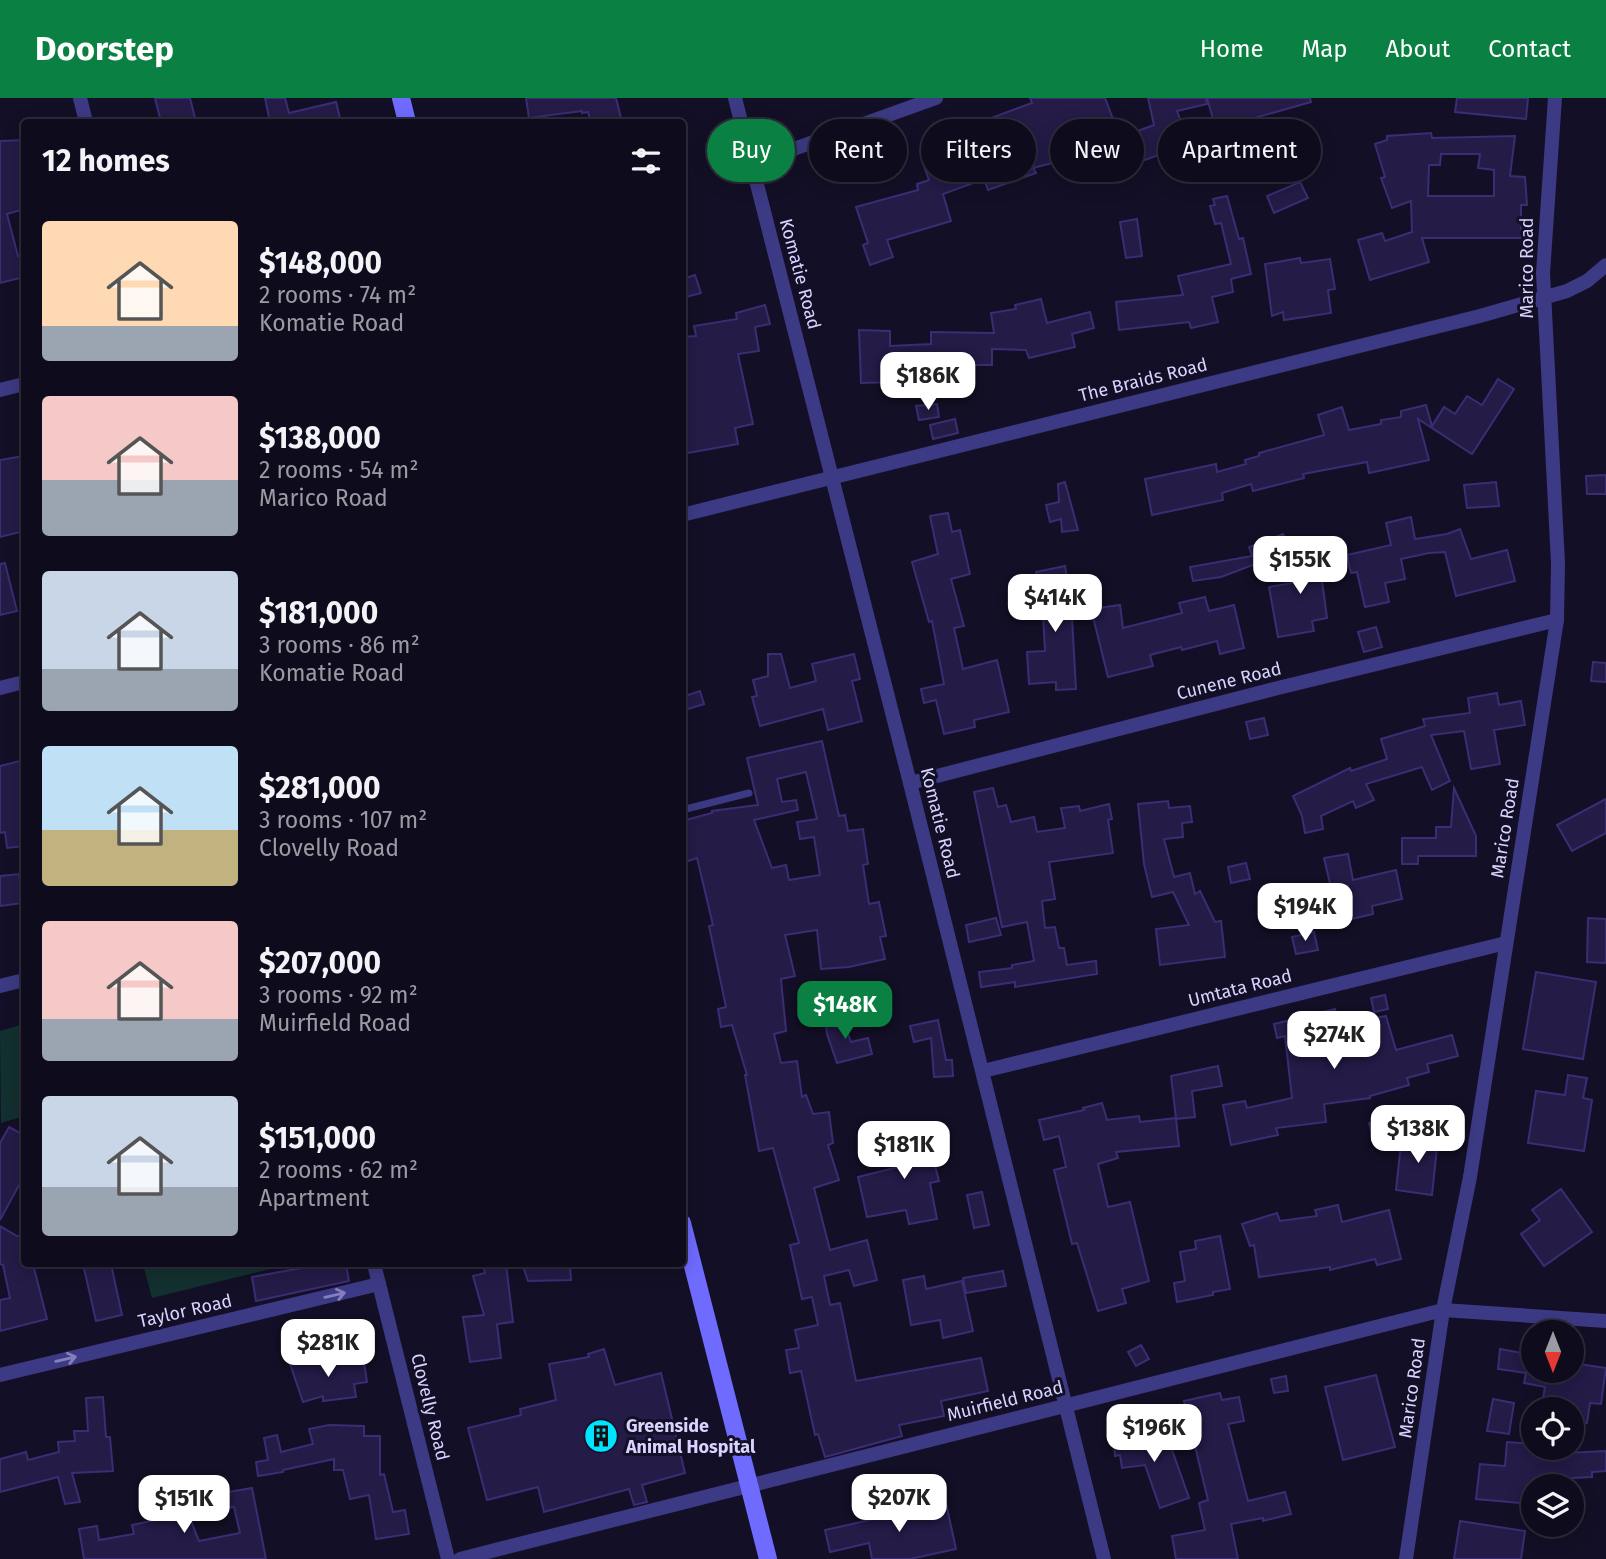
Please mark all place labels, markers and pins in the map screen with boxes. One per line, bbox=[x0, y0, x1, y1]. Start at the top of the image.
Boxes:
pin: $186K bbox=[879, 352, 977, 412]
pin: $155K bbox=[1251, 536, 1349, 596]
pin: $414K bbox=[1006, 574, 1104, 634]
pin: $194K bbox=[1256, 884, 1354, 943]
pin: $148K bbox=[796, 982, 894, 1041]
pin: $274K bbox=[1285, 1012, 1383, 1071]
pin: $138K bbox=[1369, 1105, 1467, 1165]
pin: $181K bbox=[855, 1122, 953, 1181]
pin: $281K bbox=[279, 1320, 377, 1379]
pin: $196K bbox=[1105, 1404, 1203, 1464]
place label: Greenside Animal Hospital bbox=[625, 1415, 756, 1458]
building icon: Greenside Animal Hospital bbox=[582, 1417, 620, 1455]
pin: $207K bbox=[850, 1474, 948, 1534]
pin: $151K bbox=[135, 1476, 233, 1535]

